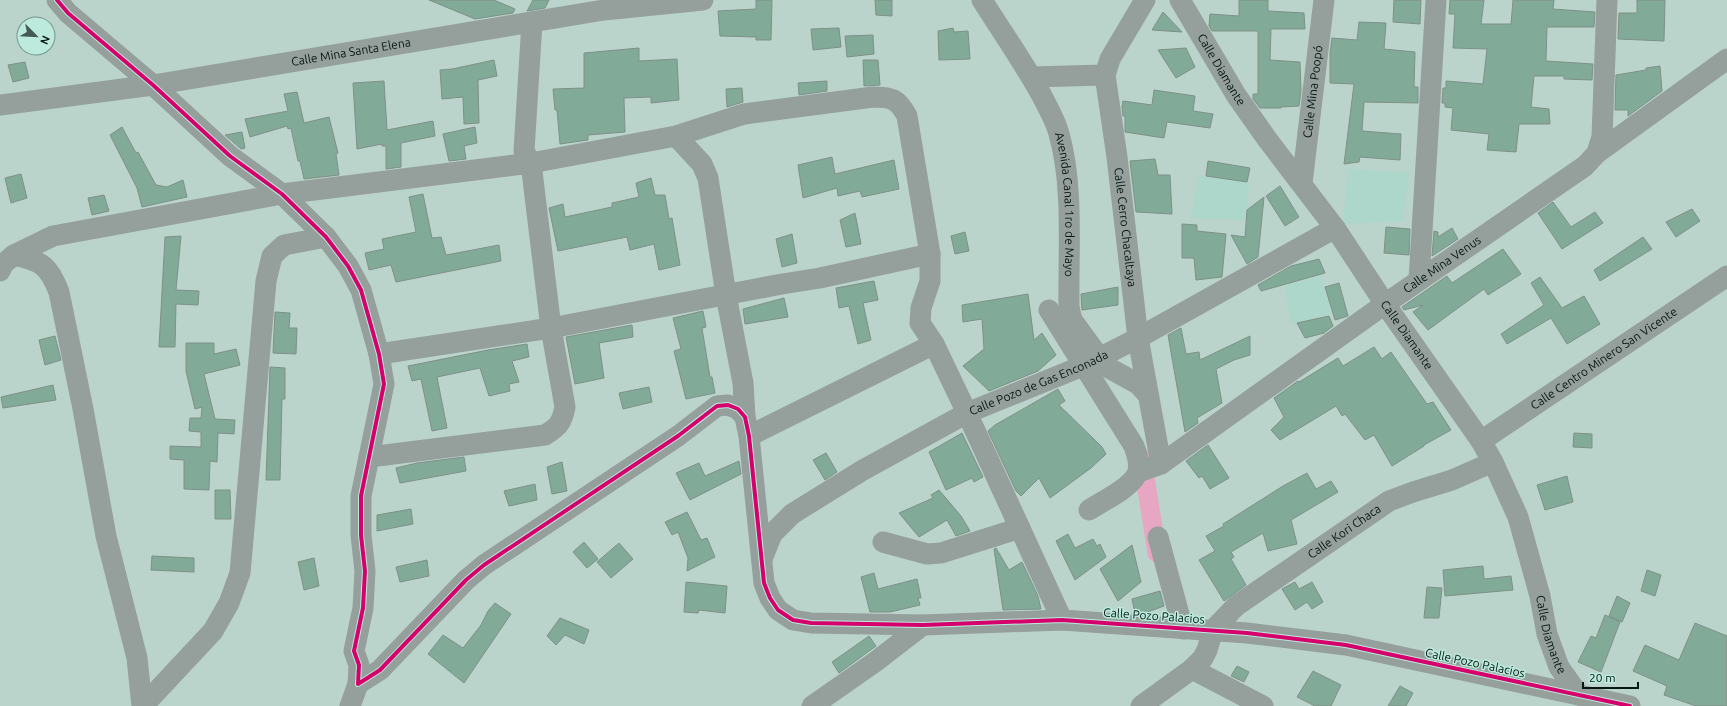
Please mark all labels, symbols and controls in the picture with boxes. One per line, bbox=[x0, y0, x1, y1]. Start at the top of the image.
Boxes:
north arrow bbox=[16, 16, 56, 56]
street label: Calle Diamante bbox=[1195, 31, 1248, 108]
text: N bbox=[38, 34, 52, 46]
street label: Calle Mina Santa Elena bbox=[290, 35, 412, 68]
street label: Calle Mina Poopó bbox=[1300, 44, 1325, 139]
street label: Avenida Canal 1ro de Mayo bbox=[1053, 131, 1076, 277]
street label: Calle Cerro Chacaltaya bbox=[1112, 167, 1139, 288]
street label: Calle Mina Venus bbox=[1401, 233, 1483, 295]
street label: Calle Diamante bbox=[1378, 298, 1436, 372]
street label: Calle Centro Minero San Vicente bbox=[1528, 304, 1679, 412]
street label: Calle Pozo de Gas Enconada bbox=[967, 347, 1110, 417]
street label: Calle Kori Chaca bbox=[1305, 502, 1383, 561]
street label: Calle Diamante bbox=[1534, 594, 1569, 676]
street label: Calle Pozo Palacios bbox=[1103, 605, 1205, 626]
street label: Calle Pozo Palacios bbox=[1424, 646, 1526, 679]
scale bar bbox=[1583, 664, 1638, 690]
text: 20 m bbox=[1589, 671, 1616, 684]

